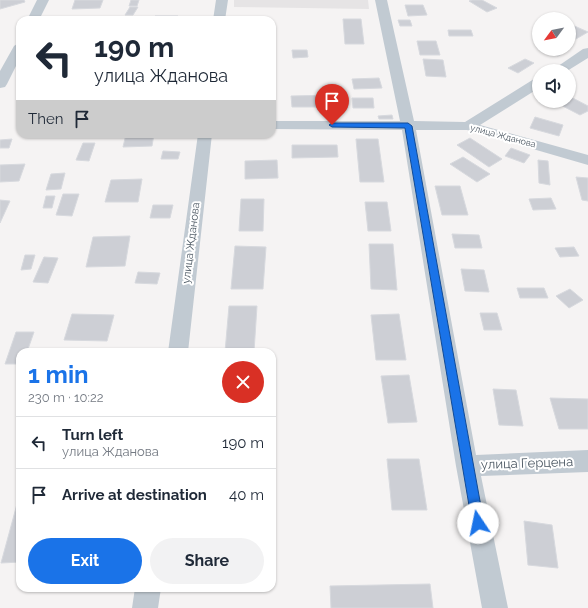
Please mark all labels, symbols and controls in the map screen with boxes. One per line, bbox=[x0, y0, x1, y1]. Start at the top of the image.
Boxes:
north arrow bbox=[532, 12, 576, 56]
map controls bbox=[532, 12, 576, 108]
text: 190 m bbox=[94, 31, 174, 64]
icon: left bbox=[28, 32, 80, 84]
button: sound bbox=[532, 64, 576, 108]
text: улица Жданова bbox=[94, 65, 228, 86]
pin bbox=[315, 84, 349, 125]
icon: arrive bbox=[321, 90, 343, 112]
icon: arrive bbox=[71, 108, 93, 130]
text: Then bbox=[28, 110, 63, 128]
street label: улица Жданова bbox=[469, 122, 537, 150]
street label: улица Жданова bbox=[180, 202, 202, 284]
text: 1 min bbox=[28, 360, 89, 389]
button: close bbox=[222, 361, 264, 403]
text: 230 m · 10:22 bbox=[28, 390, 104, 405]
text: Turn left bbox=[62, 426, 123, 444]
icon: left bbox=[28, 432, 50, 454]
text: 190 m bbox=[222, 434, 264, 452]
text: улица Жданова bbox=[62, 444, 159, 459]
street label: улица Герцена bbox=[481, 454, 573, 472]
icon: arrive bbox=[28, 484, 50, 506]
text: Arrive at destination bbox=[62, 486, 207, 504]
text: 40 m bbox=[229, 486, 264, 504]
position arrow bbox=[457, 502, 499, 544]
button: Exit bbox=[28, 538, 142, 584]
button: Share bbox=[150, 538, 264, 584]

